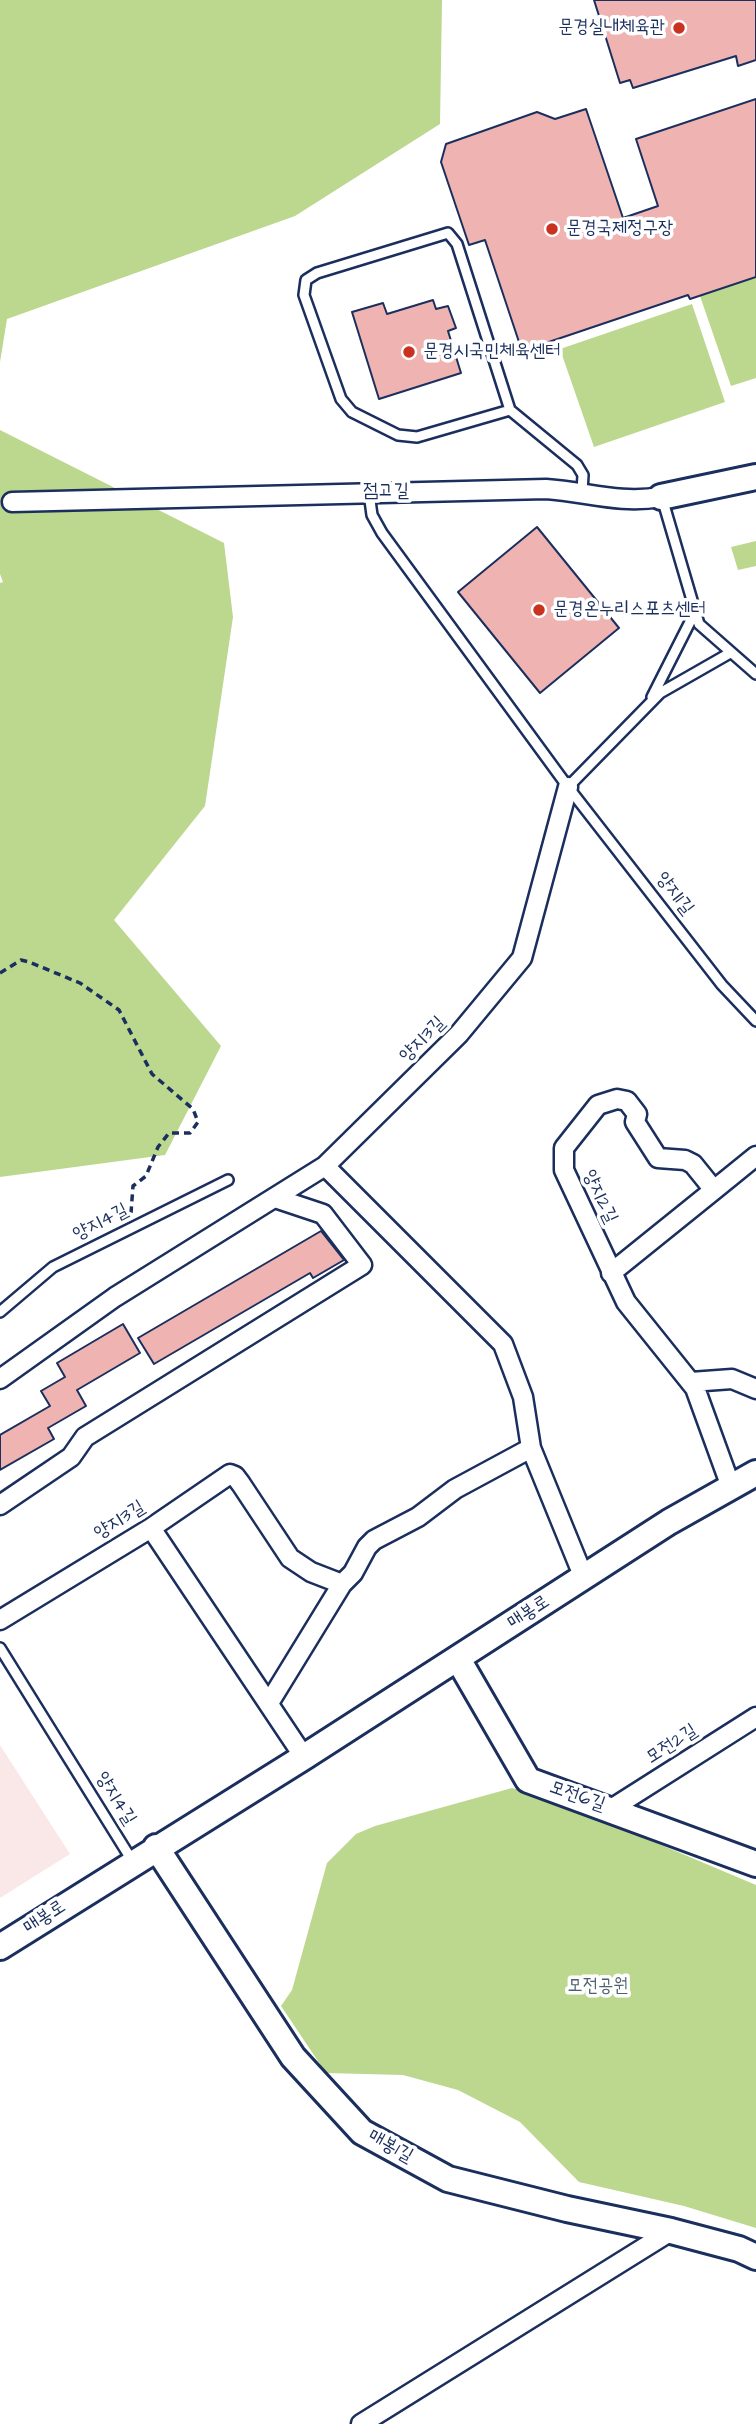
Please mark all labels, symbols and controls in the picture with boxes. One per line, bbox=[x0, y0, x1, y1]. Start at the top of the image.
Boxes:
place label: 문경실내체육관 bbox=[558, 17, 665, 39]
marker: 문경실내체육관 bbox=[671, 20, 687, 36]
place label: 문경국제정구장 bbox=[566, 218, 673, 240]
marker: 문경국제정구장 bbox=[544, 221, 560, 237]
place label: 문경시국민체육센터 bbox=[423, 341, 561, 363]
marker: 문경시국민체육센터 bbox=[401, 344, 417, 360]
street label: 점고길 bbox=[363, 481, 409, 503]
place label: 문경온누리스포츠센터 bbox=[553, 599, 706, 621]
marker: 문경온누리스포츠센터 bbox=[531, 602, 547, 618]
street label: 양지1길 bbox=[650, 868, 698, 920]
street label: 양지3길 bbox=[395, 1012, 451, 1068]
street label: 양지2길 bbox=[577, 1166, 621, 1228]
street label: 양지4길 bbox=[70, 1199, 132, 1247]
street label: 양지3길 bbox=[90, 1497, 150, 1545]
street label: 매봉로 bbox=[504, 1591, 554, 1635]
street label: 모전2길 bbox=[642, 1720, 702, 1770]
street label: 양지4길 bbox=[90, 1768, 140, 1830]
street label: 모전6길 bbox=[546, 1777, 608, 1817]
street label: 매봉로 bbox=[20, 1896, 70, 1940]
park label: 모전공원 bbox=[567, 1976, 629, 1998]
street label: 매봉1길 bbox=[363, 2125, 417, 2169]

